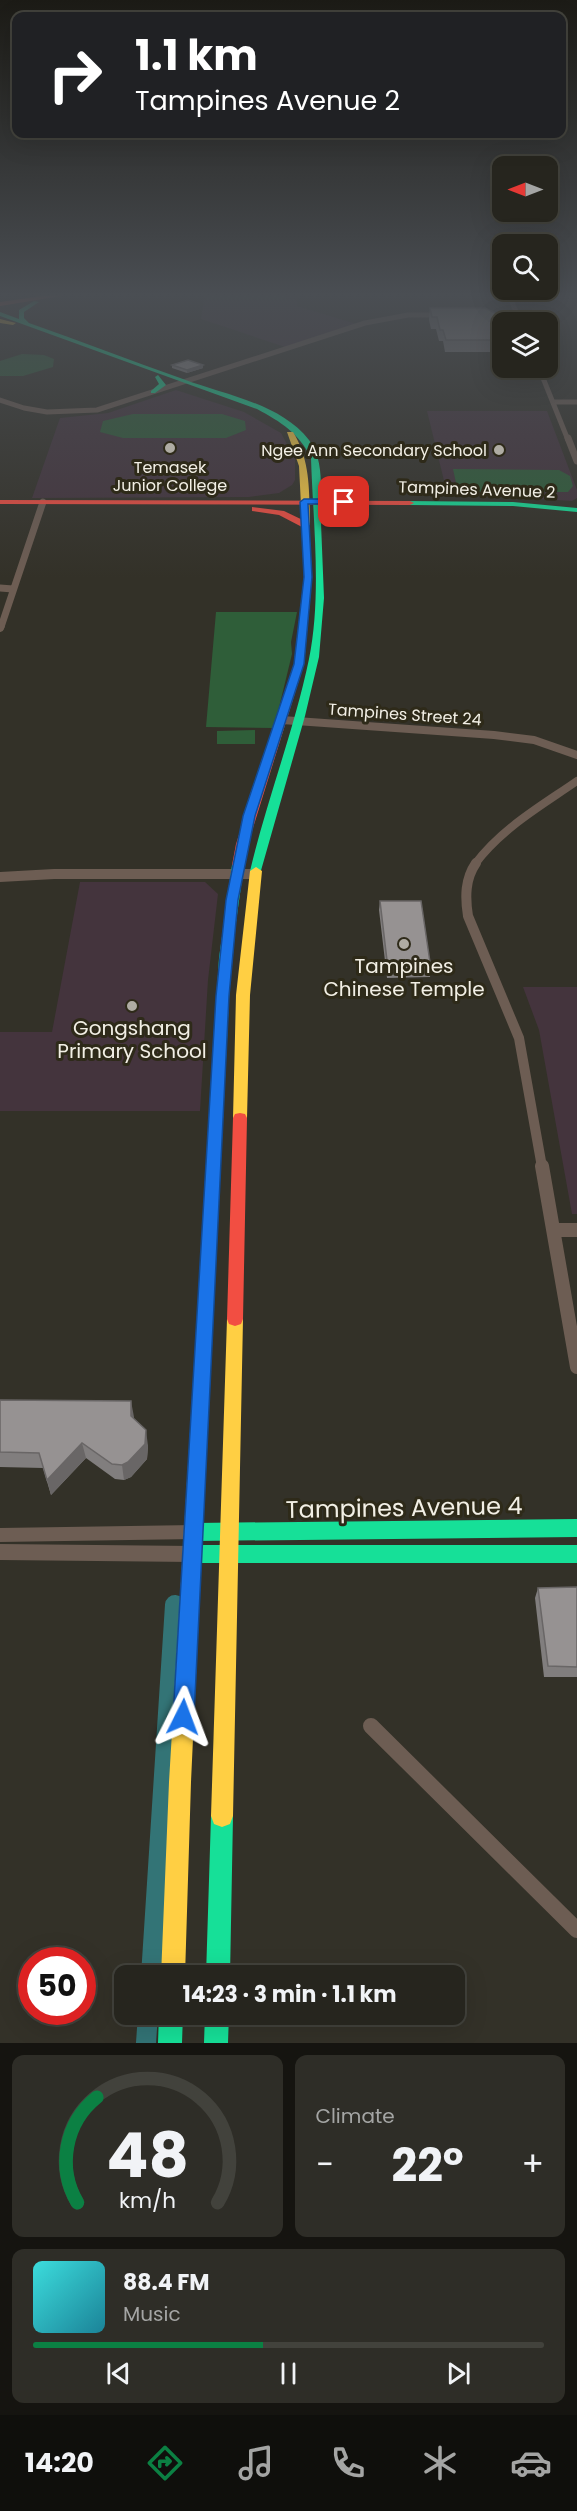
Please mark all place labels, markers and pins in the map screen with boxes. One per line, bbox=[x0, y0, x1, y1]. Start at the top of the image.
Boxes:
place label: Ngee Ann Secondary School bbox=[261, 439, 487, 462]
marker: Temasek Junior College bbox=[163, 441, 177, 455]
marker: Ngee Ann Secondary School bbox=[492, 443, 506, 457]
place label: Temasek Junior College bbox=[113, 456, 227, 497]
pin bbox=[318, 476, 369, 527]
marker: Tampines Chinese Temple bbox=[397, 937, 411, 951]
place label: Tampines Chinese Temple bbox=[323, 952, 485, 1003]
marker: Gongshang Primary School bbox=[125, 999, 139, 1013]
place label: Gongshang Primary School bbox=[57, 1014, 207, 1065]

